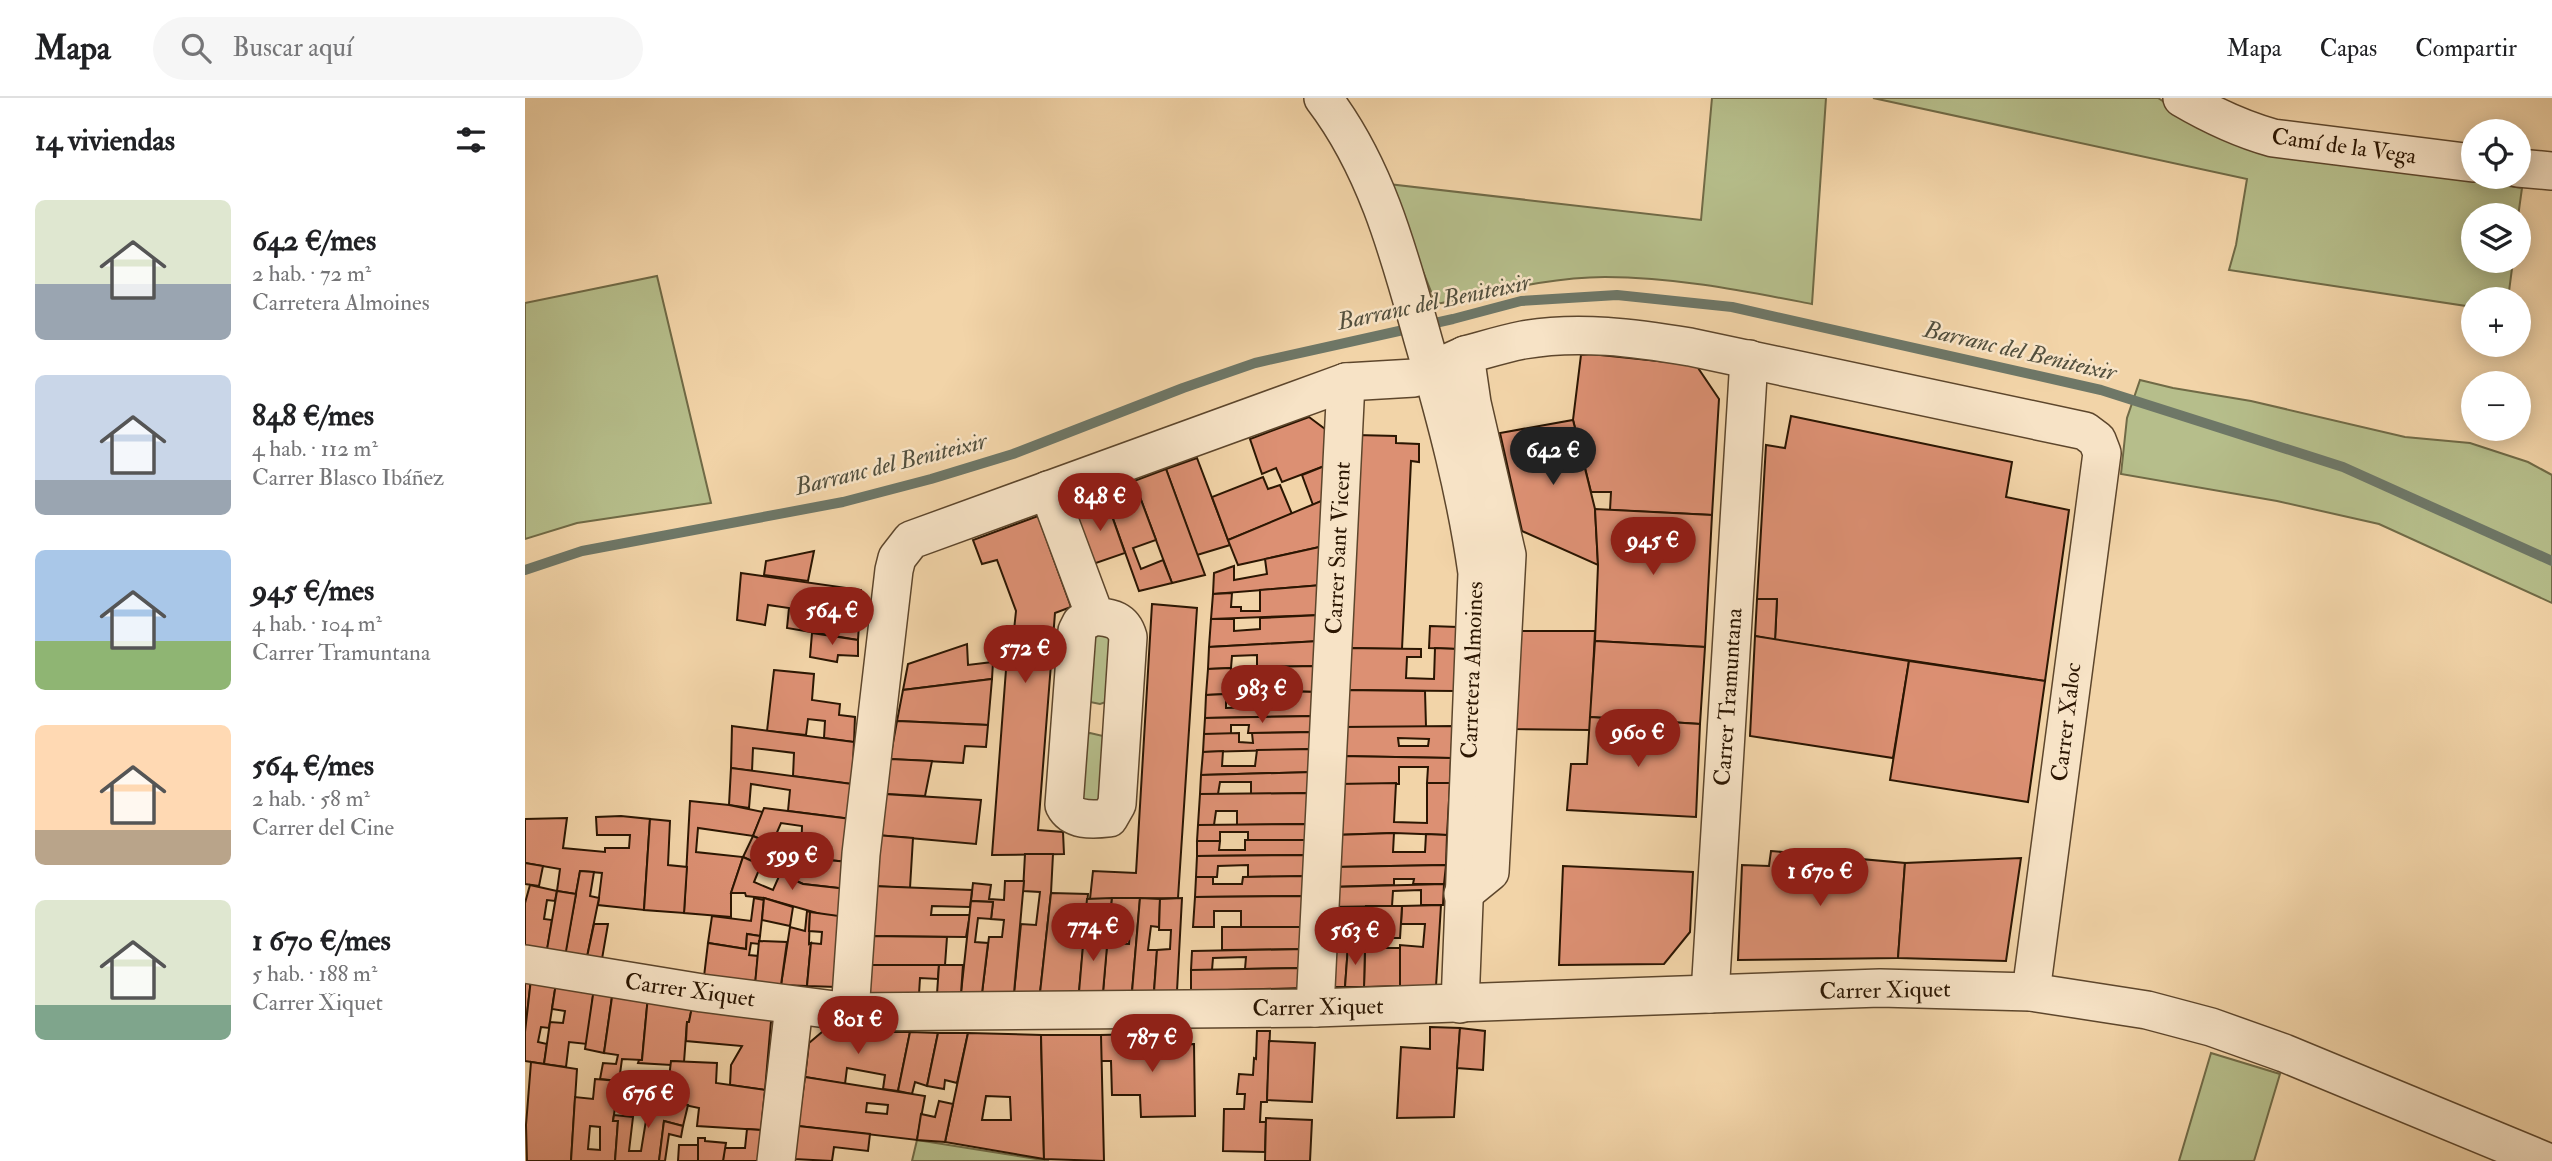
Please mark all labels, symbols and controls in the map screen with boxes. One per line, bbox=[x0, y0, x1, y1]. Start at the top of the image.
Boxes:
search box bbox=[153, 17, 643, 80]
text: Mapa bbox=[35, 28, 111, 69]
icon: search bbox=[177, 29, 215, 67]
text: Buscar aquí bbox=[233, 32, 353, 64]
text: Mapa bbox=[2227, 33, 2282, 64]
text: Capas bbox=[2320, 33, 2377, 64]
text: Compartir bbox=[2415, 33, 2517, 64]
map controls bbox=[2461, 119, 2531, 441]
button: locate bbox=[2461, 119, 2531, 189]
icon: filters bbox=[452, 121, 490, 159]
street label: Camí de la Vega bbox=[2270, 121, 2419, 171]
text: 14 viviendas bbox=[35, 122, 175, 159]
button: layers bbox=[2461, 203, 2531, 273]
text: 642 €/mes bbox=[252, 222, 376, 259]
icon: home bbox=[91, 228, 175, 312]
text: 2 hab. · 72 m² bbox=[252, 259, 371, 288]
water label: Barranc del Beniteixir bbox=[1334, 266, 1534, 338]
button: + bbox=[2461, 287, 2531, 357]
text: Carretera Almoines bbox=[252, 288, 430, 317]
water label: Barranc del Beniteixir bbox=[1920, 314, 2120, 388]
button: − bbox=[2461, 371, 2531, 441]
text: 848 €/mes bbox=[252, 397, 374, 434]
icon: home bbox=[91, 403, 175, 487]
water label: Barranc del Beniteixir bbox=[791, 425, 991, 503]
pin: 642 € bbox=[1504, 428, 1602, 487]
text: 4 hab. · 112 m² bbox=[252, 434, 378, 463]
text: 642 € bbox=[1526, 435, 1580, 464]
street label: Carrer Sant Vicent bbox=[1319, 461, 1357, 635]
text: Carrer Blasco Ibáñez bbox=[252, 463, 444, 492]
pin: 848 € bbox=[1051, 474, 1149, 533]
text: 848 € bbox=[1074, 481, 1126, 510]
pin: 945 € bbox=[1604, 518, 1702, 577]
text: 945 € bbox=[1627, 525, 1679, 554]
text: 945 €/mes bbox=[252, 572, 374, 609]
icon: home bbox=[91, 578, 175, 662]
street label: Carretera Almoines bbox=[1454, 581, 1490, 759]
pin: 564 € bbox=[783, 588, 881, 647]
text: 564 € bbox=[806, 595, 858, 624]
street label: Carrer Tramuntana bbox=[1707, 606, 1749, 787]
text: 4 hab. · 104 m² bbox=[252, 609, 382, 638]
pin: 572 € bbox=[976, 626, 1074, 685]
text: 572 € bbox=[1000, 633, 1050, 662]
text: Carrer Tramuntana bbox=[252, 638, 430, 667]
street label: Carrer Xaloc bbox=[2044, 661, 2088, 783]
pin: 983 € bbox=[1213, 666, 1311, 725]
text: 983 € bbox=[1237, 673, 1287, 702]
pin: 960 € bbox=[1589, 710, 1687, 769]
text: 960 € bbox=[1611, 717, 1665, 746]
text: 564 €/mes bbox=[252, 747, 374, 784]
icon: home bbox=[91, 753, 175, 837]
text: 2 hab. · 58 m² bbox=[252, 784, 370, 813]
text: Carrer del Cine bbox=[252, 813, 394, 842]
pin: 599 € bbox=[743, 832, 841, 892]
text: 599 € bbox=[766, 840, 818, 869]
pin: 1 670 € bbox=[1755, 848, 1885, 908]
text: 1 670 € bbox=[1787, 856, 1853, 885]
pin: 774 € bbox=[1044, 904, 1142, 963]
pin: 563 € bbox=[1306, 908, 1404, 967]
text: 774 € bbox=[1067, 911, 1119, 940]
text: 563 € bbox=[1331, 915, 1379, 944]
text: 1 670 €/mes bbox=[252, 922, 391, 959]
icon: home bbox=[91, 928, 175, 1012]
text: 5 hab. · 188 m² bbox=[252, 959, 377, 988]
street label: Carrer Xiquet bbox=[623, 967, 757, 1013]
street label: Carrer Xiquet bbox=[1819, 974, 1951, 1006]
text: Carrer Xiquet bbox=[252, 988, 383, 1017]
street label: Carrer Xiquet bbox=[1252, 991, 1384, 1023]
pin: 801 € bbox=[809, 996, 907, 1056]
text: 801 € bbox=[834, 1004, 882, 1033]
pin: 787 € bbox=[1103, 1014, 1201, 1074]
text: 787 € bbox=[1127, 1022, 1177, 1051]
pin: 676 € bbox=[599, 1070, 697, 1130]
text: 676 € bbox=[622, 1078, 674, 1107]

